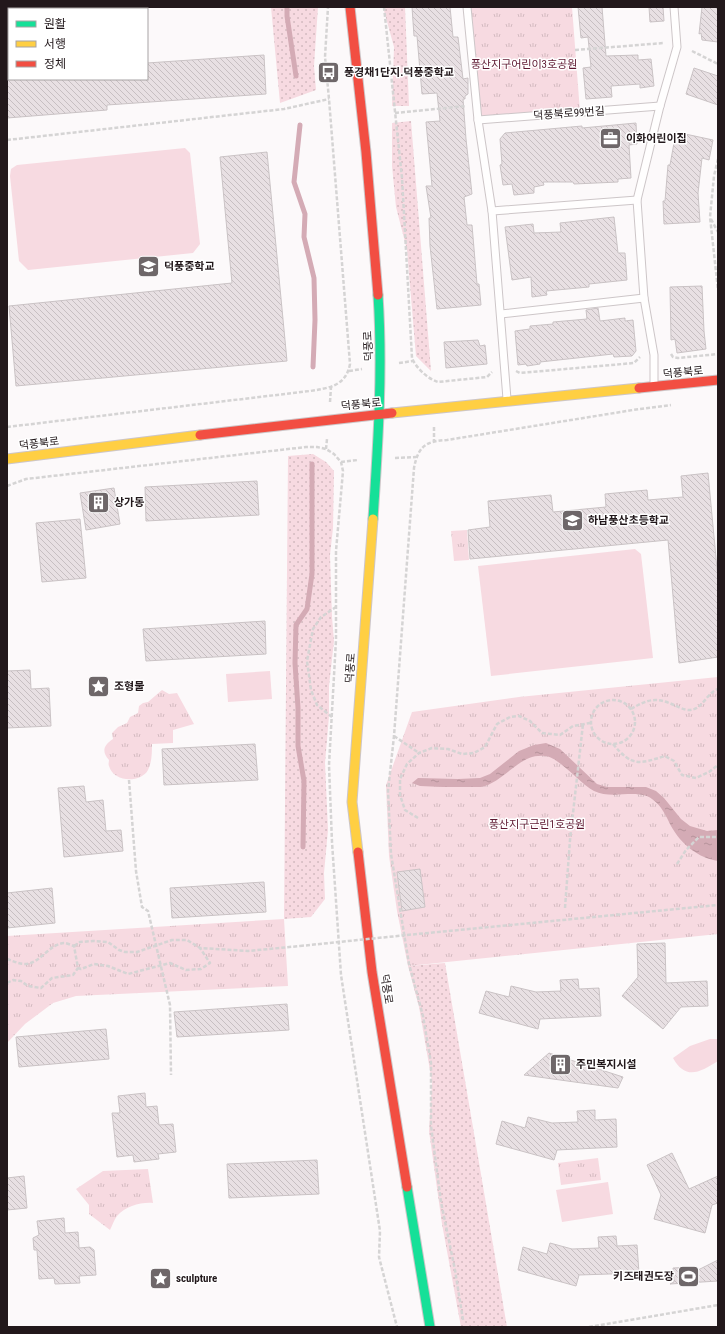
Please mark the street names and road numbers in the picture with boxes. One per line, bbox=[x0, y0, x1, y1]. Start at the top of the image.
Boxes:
street label: 덕풍북로99번길 bbox=[533, 105, 605, 122]
street label: 덕풍로 bbox=[361, 330, 376, 361]
street label: 덕풍북로 bbox=[662, 364, 704, 381]
street label: 덕풍북로 bbox=[340, 396, 382, 413]
street label: 덕풍북로 bbox=[18, 435, 60, 452]
street label: 덕풍로 bbox=[343, 652, 358, 684]
street label: 덕풍로 bbox=[378, 973, 395, 1005]

